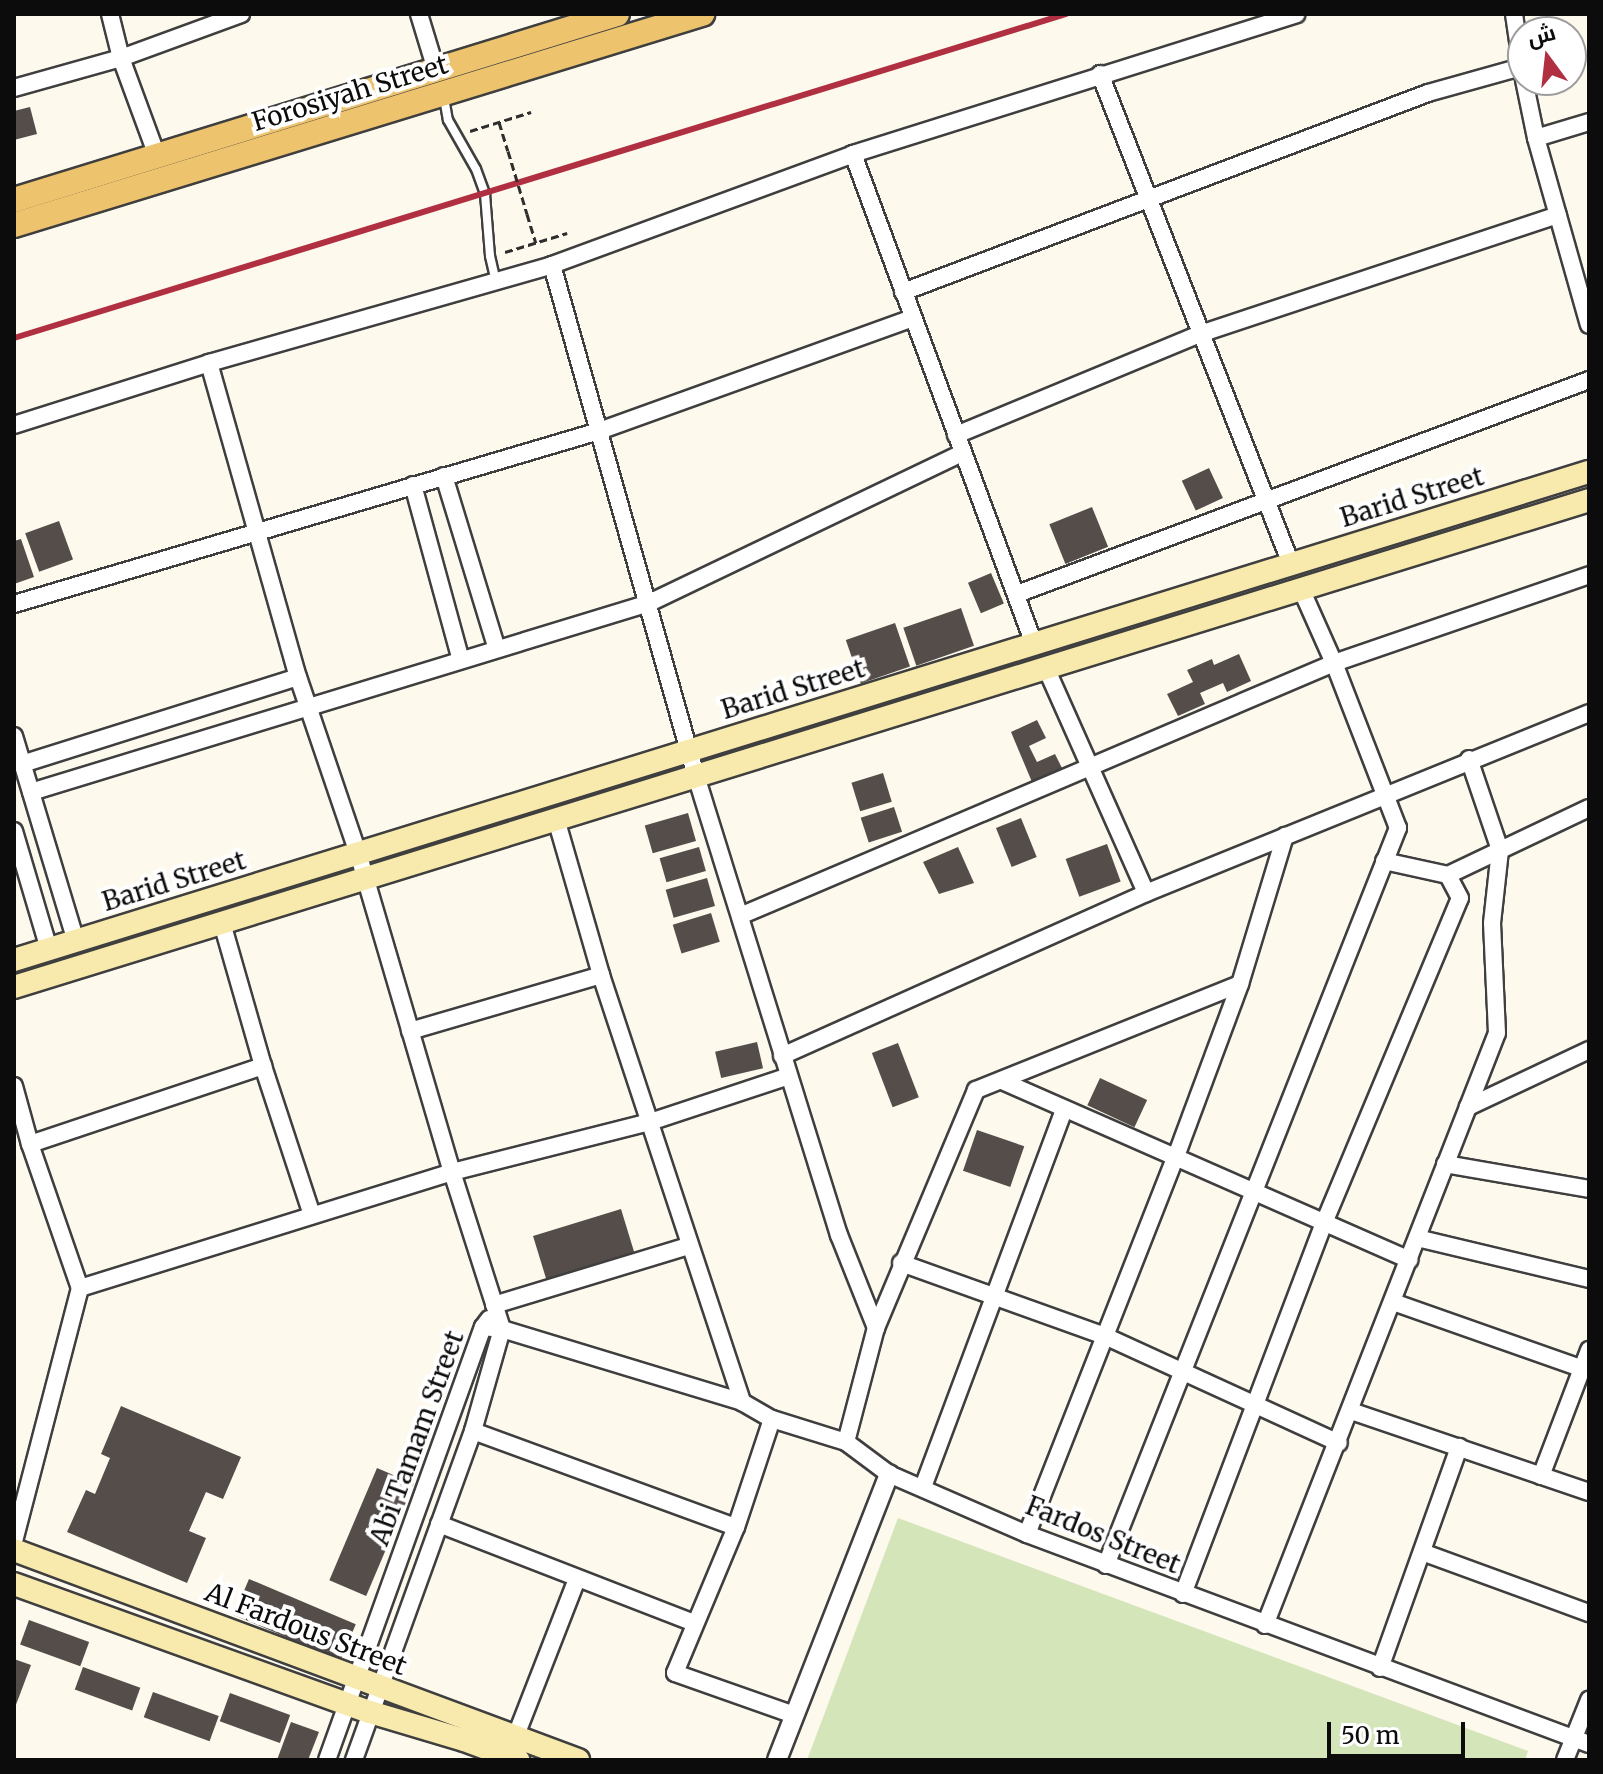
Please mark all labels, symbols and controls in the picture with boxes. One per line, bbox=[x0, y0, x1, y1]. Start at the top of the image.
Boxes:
north arrow bbox=[1507, 16, 1587, 96]
text: ش bbox=[1524, 18, 1559, 52]
street label: Forosiyah Street bbox=[248, 48, 452, 138]
street label: Barid Street bbox=[1337, 460, 1487, 534]
street label: Barid Street bbox=[718, 652, 868, 726]
street label: Barid Street bbox=[99, 844, 249, 918]
street label: Abi Tamam Street bbox=[364, 1327, 470, 1549]
street label: Fardos Street bbox=[1021, 1490, 1185, 1580]
street label: Al Fardous Street bbox=[201, 1576, 411, 1682]
scale bar bbox=[1331, 1706, 1469, 1756]
text: 50 m bbox=[1341, 1720, 1400, 1751]

